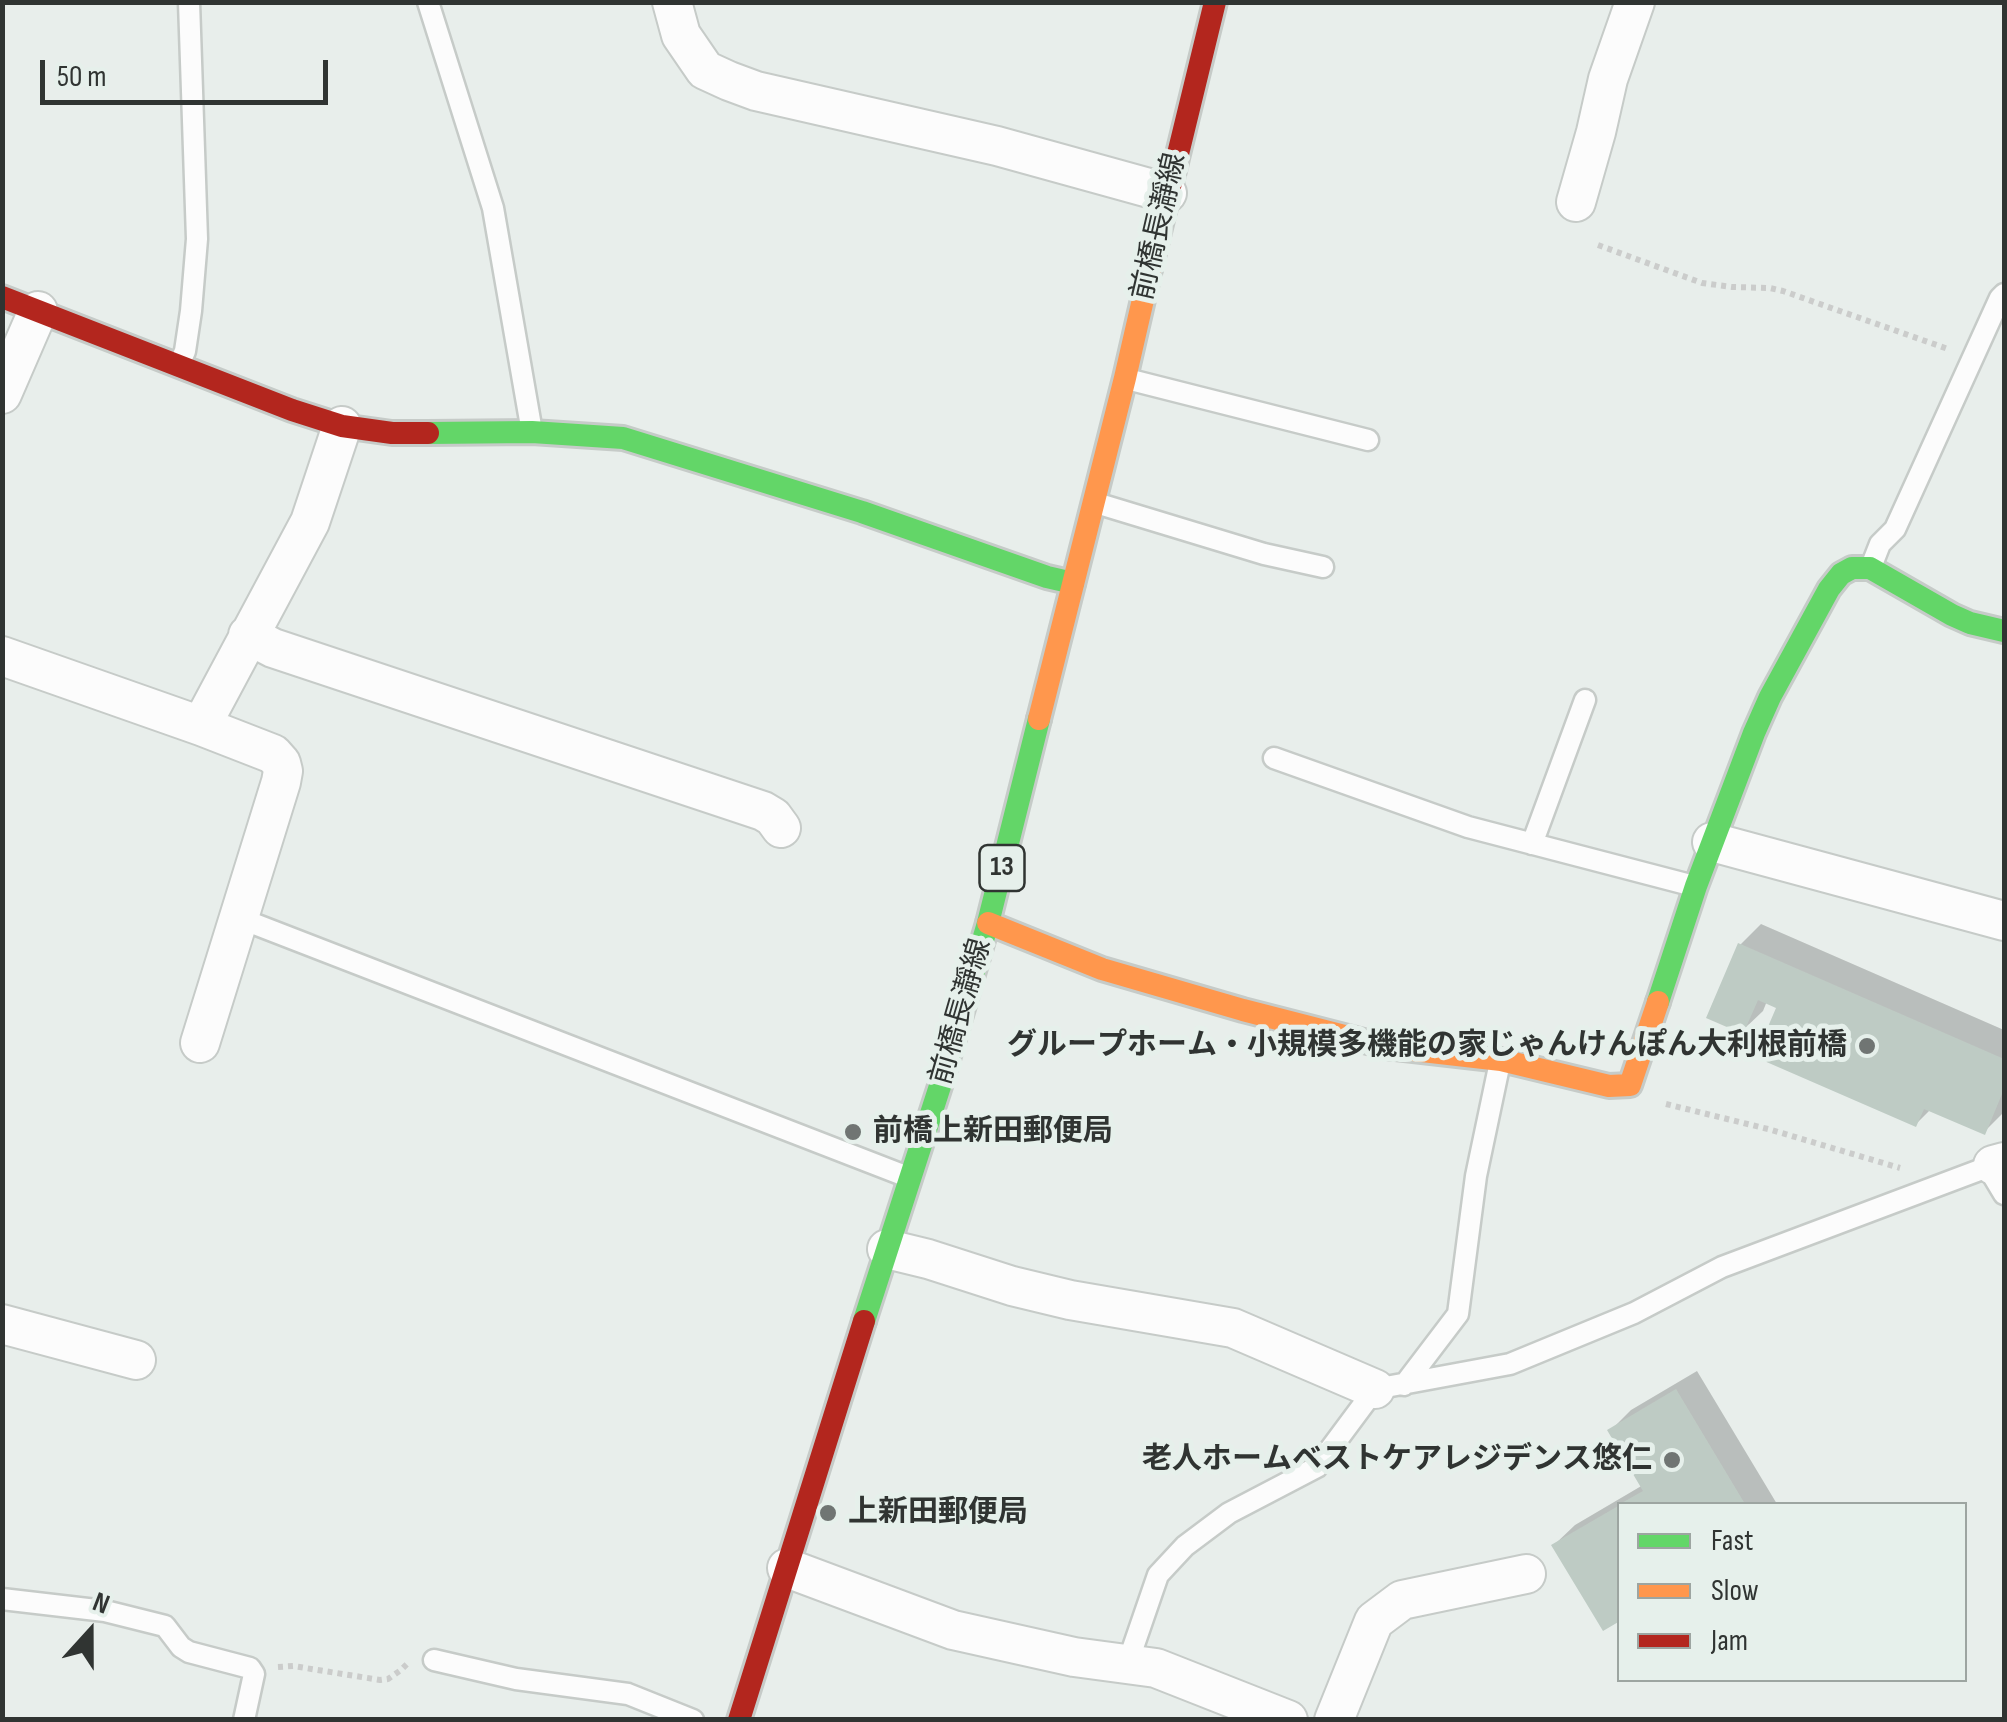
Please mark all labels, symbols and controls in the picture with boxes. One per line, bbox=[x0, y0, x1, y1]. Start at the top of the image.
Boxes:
scale bar bbox=[45, 40, 332, 102]
text: 50 m bbox=[57, 59, 106, 95]
street label: 前橋長瀞線 bbox=[1126, 150, 1194, 304]
road number: 13 bbox=[980, 845, 1024, 891]
street label: 前橋長瀞線 bbox=[924, 935, 1000, 1089]
place label: グループホーム・小規模多機能の家じゃんけんぽん大利根前橋 bbox=[1007, 1028, 1847, 1064]
marker: グループホーム・小規模多機能の家じゃんけんぽん大利根前橋 bbox=[1856, 1035, 1878, 1057]
place label: 前橋上新田郵便局 bbox=[873, 1114, 1113, 1150]
marker: 前橋上新田郵便局 bbox=[842, 1121, 864, 1143]
place label: 老人ホームベストケアレジデンス悠仁 bbox=[1142, 1442, 1652, 1478]
marker: 老人ホームベストケアレジデンス悠仁 bbox=[1661, 1449, 1683, 1471]
place label: 上新田郵便局 bbox=[848, 1495, 1028, 1531]
marker: 上新田郵便局 bbox=[817, 1502, 839, 1524]
legend bbox=[1617, 1502, 1967, 1682]
text: Fast bbox=[1711, 1523, 1753, 1559]
text: Slow bbox=[1711, 1573, 1759, 1609]
north arrow bbox=[40, 1582, 140, 1682]
text: N bbox=[88, 1585, 114, 1622]
text: Jam bbox=[1711, 1623, 1748, 1659]

